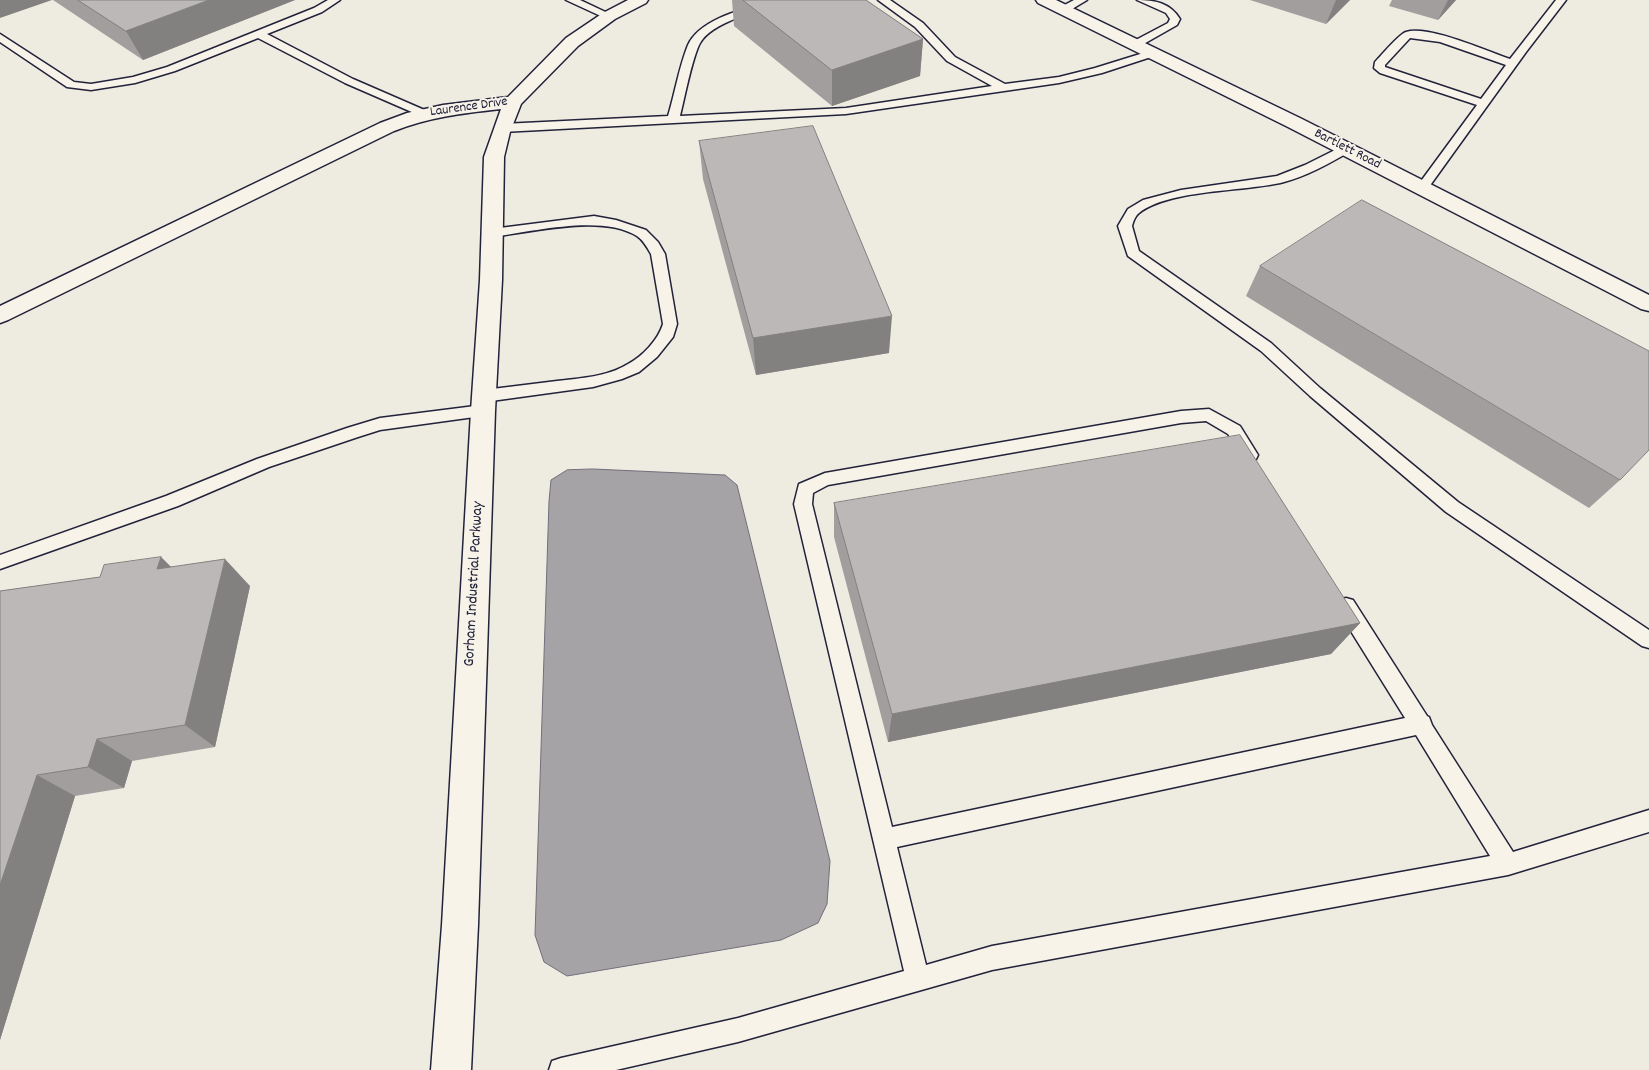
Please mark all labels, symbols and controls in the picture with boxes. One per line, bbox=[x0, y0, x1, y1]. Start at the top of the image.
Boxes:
street label: Laurence Drive bbox=[429, 94, 509, 122]
street label: Bartlett Road bbox=[1311, 126, 1383, 174]
street label: Gorham Industrial Parkway bbox=[461, 501, 489, 667]

